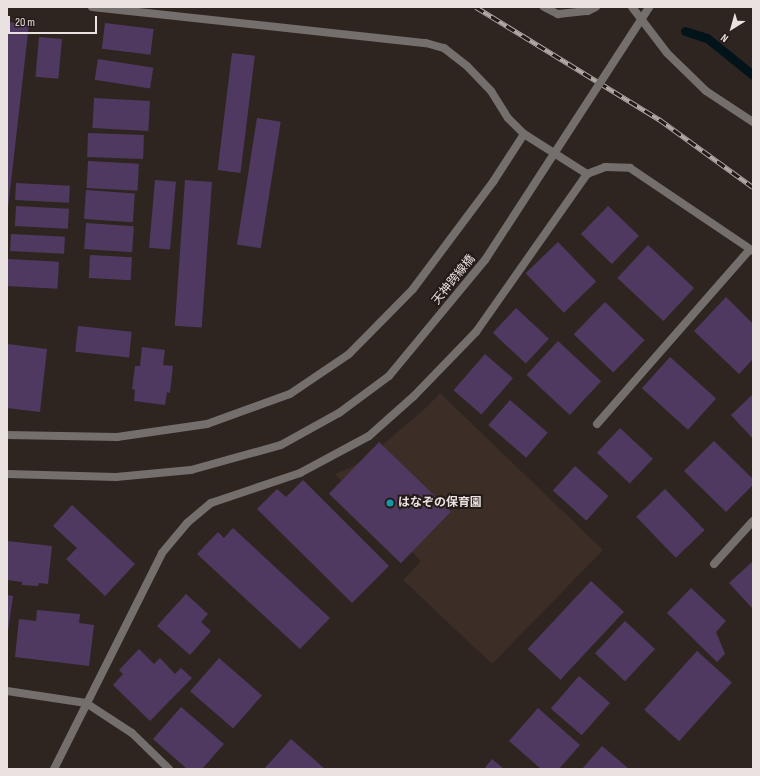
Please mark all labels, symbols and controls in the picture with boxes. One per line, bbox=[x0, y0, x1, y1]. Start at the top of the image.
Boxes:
scale bar bbox=[10, 8, 99, 34]
north arrow bbox=[712, 8, 752, 48]
text: 20 m bbox=[15, 15, 35, 30]
text: N bbox=[718, 31, 731, 45]
street label: 天神跨線橋 bbox=[430, 252, 478, 308]
place label: はなぞの保育園 bbox=[398, 496, 482, 510]
marker: はなぞの保育園 bbox=[385, 498, 395, 508]

